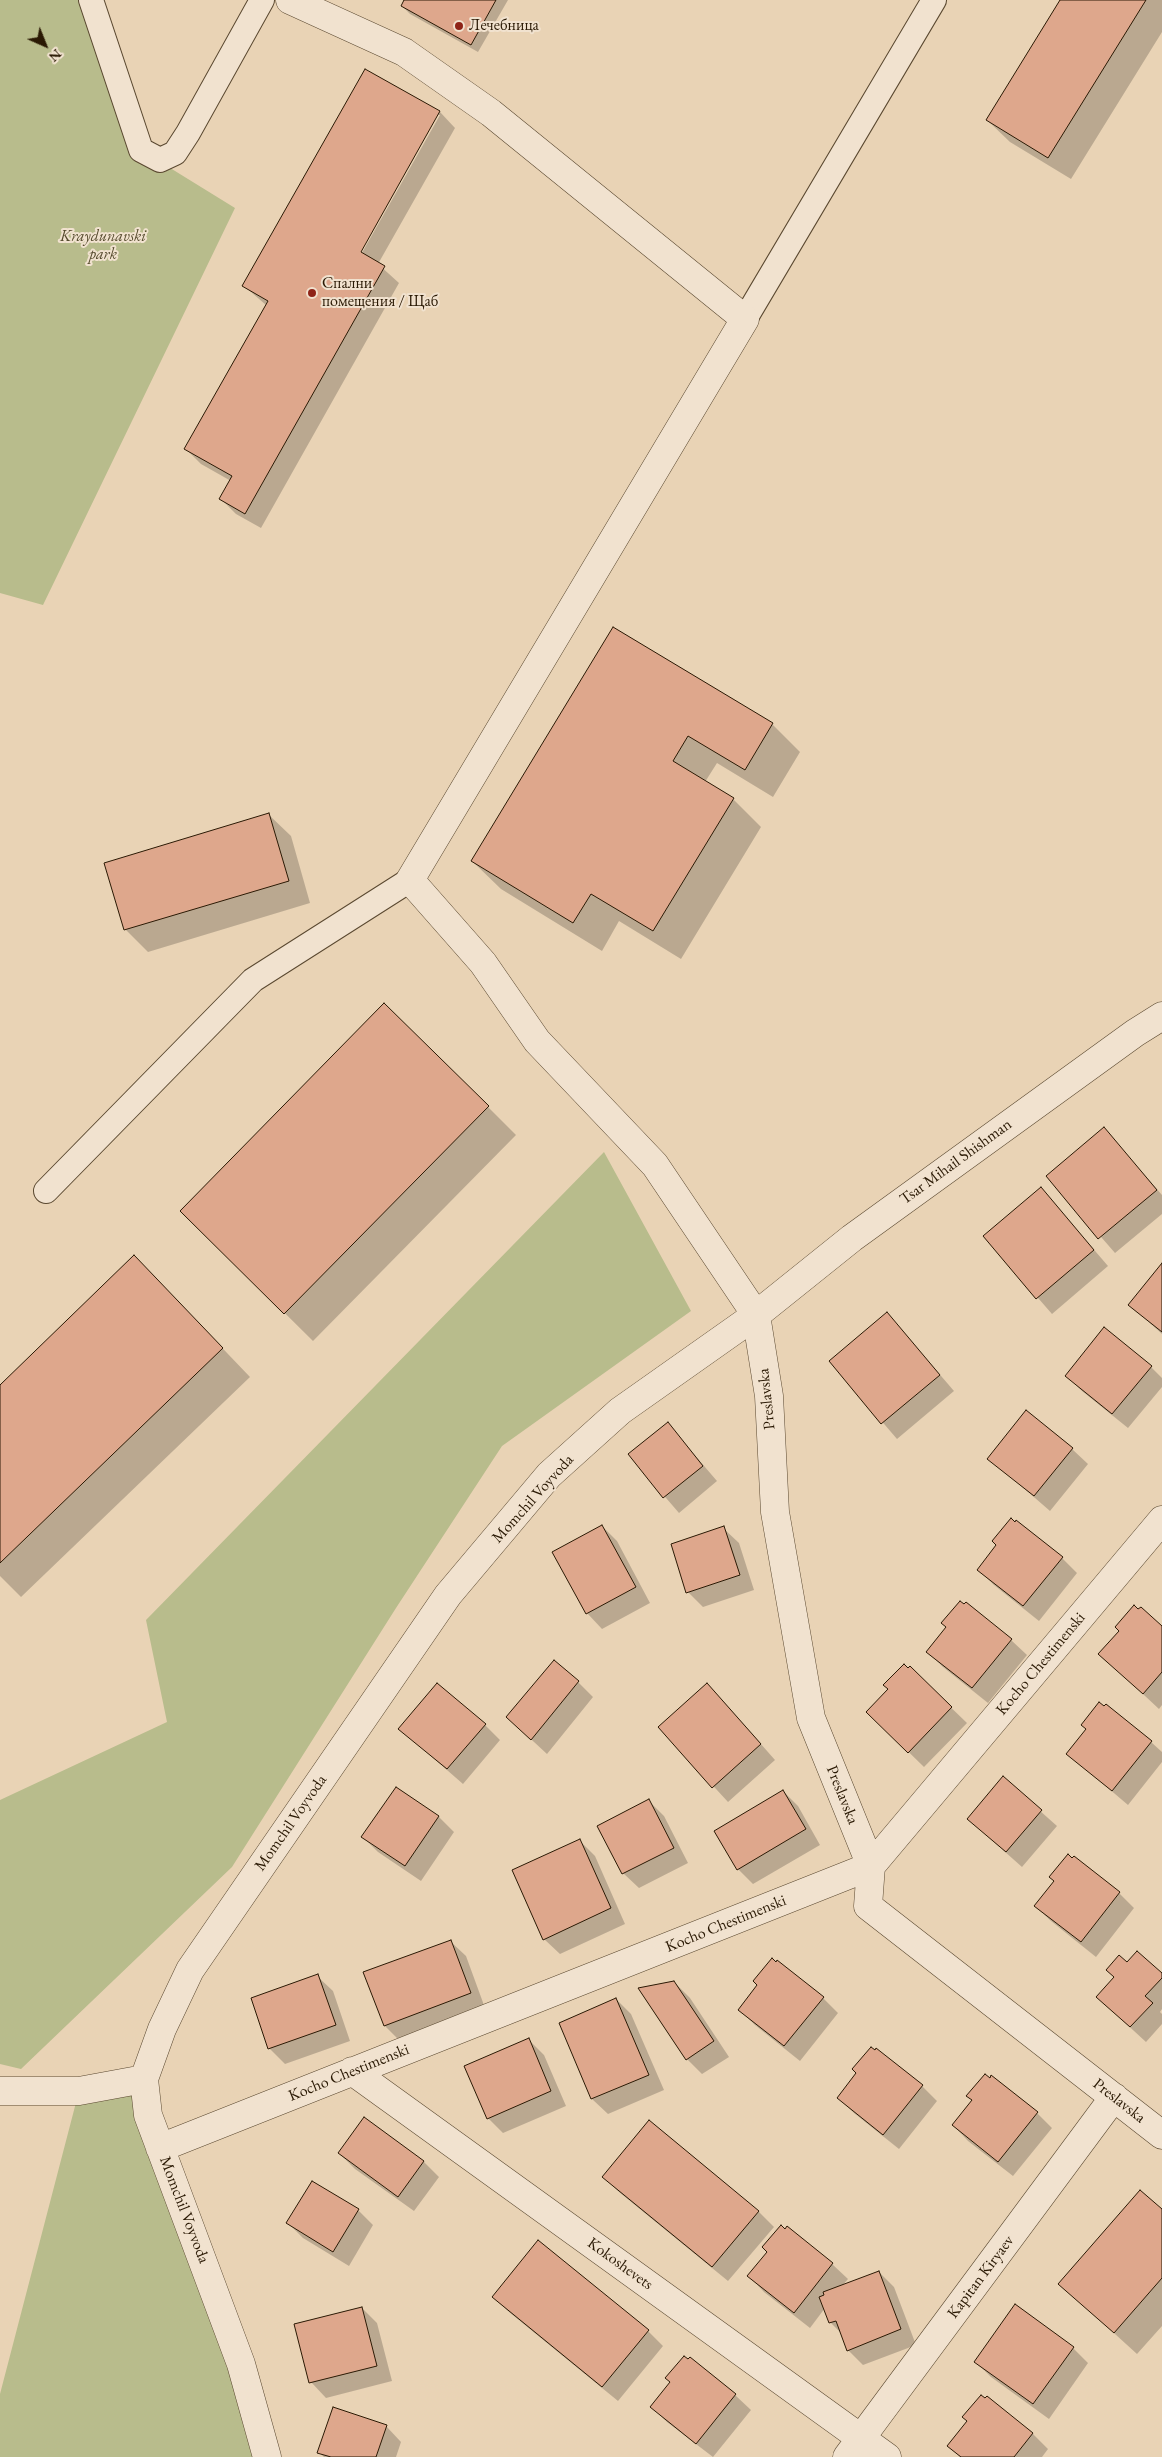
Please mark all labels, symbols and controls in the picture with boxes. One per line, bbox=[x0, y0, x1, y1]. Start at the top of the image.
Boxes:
place label: Лечебница bbox=[469, 16, 539, 36]
north arrow bbox=[20, 20, 70, 70]
marker: Лечебница bbox=[453, 20, 465, 32]
text: N bbox=[45, 45, 66, 66]
park label: Kraydunavski park bbox=[60, 227, 146, 265]
place label: Спални помещения / Щаб bbox=[322, 274, 438, 312]
marker: Спални помещения / Щаб bbox=[306, 287, 318, 299]
street label: Tsar Mihail Shishman bbox=[896, 1115, 1016, 1209]
street label: Preslavska bbox=[754, 1367, 780, 1431]
street label: Momchil Voyvoda bbox=[488, 1451, 578, 1547]
street label: Kocho Chestimenski bbox=[992, 1609, 1090, 1719]
street label: Preslavska bbox=[822, 1763, 862, 1827]
street label: Momchil Voyvoda bbox=[251, 1771, 331, 1875]
street label: Kocho Chestimenski bbox=[663, 1891, 789, 1957]
street label: Kocho Chestimenski bbox=[286, 2040, 412, 2106]
street label: Preslavska bbox=[1089, 2074, 1149, 2128]
street label: Momchil Voyvoda bbox=[155, 2154, 213, 2266]
street label: Kapitan Kiryaev bbox=[944, 2232, 1018, 2322]
street label: Kokoshevets bbox=[583, 2234, 657, 2294]

